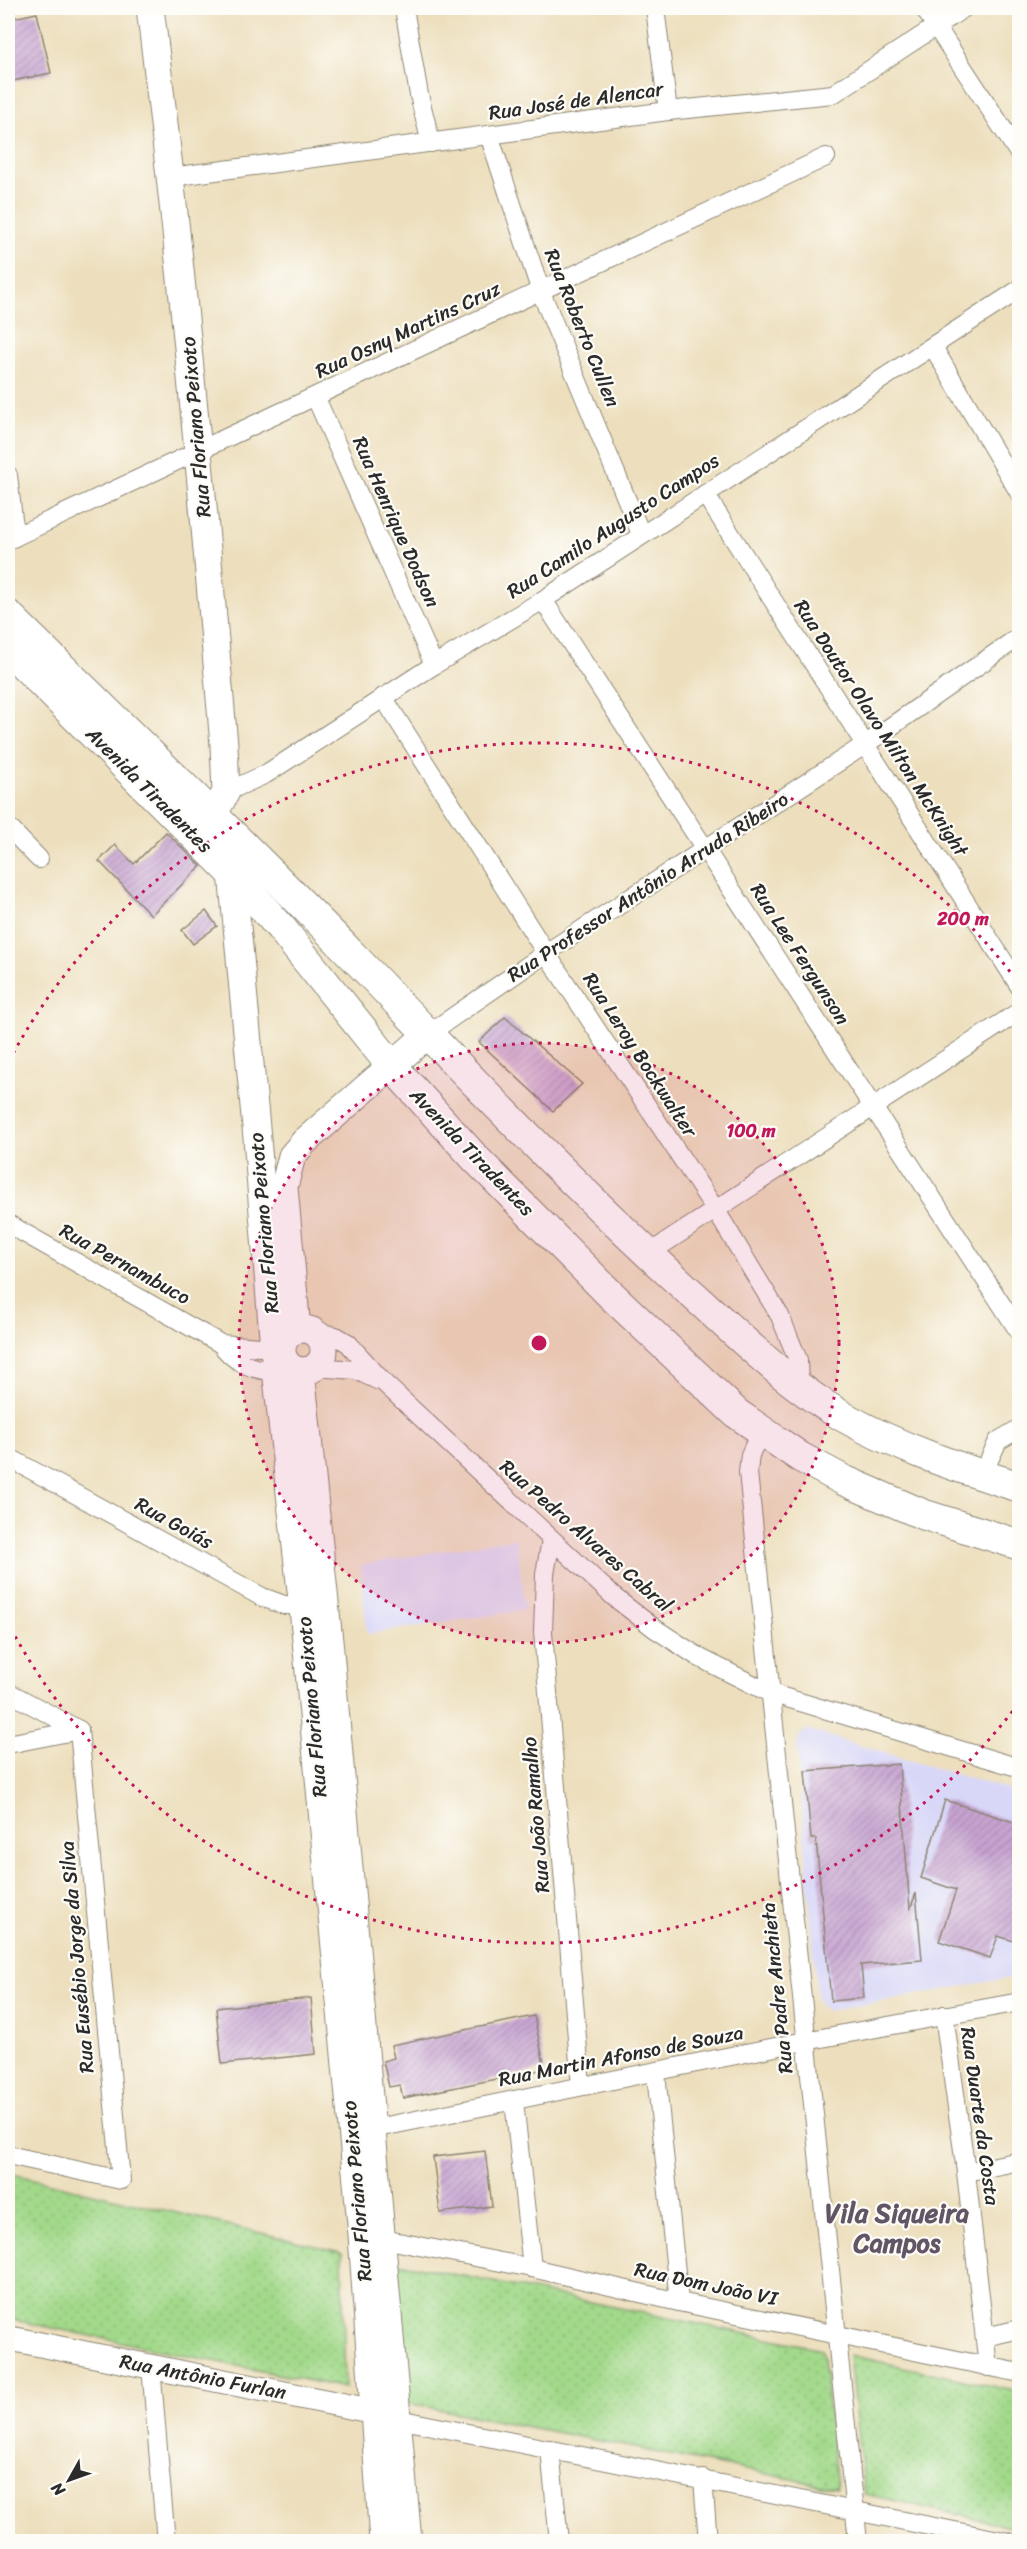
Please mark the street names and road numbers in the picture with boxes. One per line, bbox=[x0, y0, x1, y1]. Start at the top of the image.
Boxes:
street label: Rua José de Alencar bbox=[486, 71, 666, 131]
street label: Rua Roberto Cullen bbox=[534, 243, 630, 413]
street label: Rua Osny Martins Cruz bbox=[309, 271, 507, 388]
street label: Rua Floriano Peixoto bbox=[171, 335, 221, 519]
street label: Rua Henrique Dodson bbox=[342, 431, 450, 614]
street label: Rua Camilo Augusto Campos bbox=[499, 443, 727, 608]
street label: Rua Doutor Olavo Milton McKnight bbox=[784, 592, 978, 865]
street label: Avenida Tiradentes bbox=[76, 717, 222, 863]
street label: Rua Professor Antônio Arruda Ribeiro bbox=[500, 782, 796, 992]
street label: Rua Lee Fergunson bbox=[741, 876, 859, 1032]
street label: Rua Leroy Bockwalter bbox=[573, 965, 708, 1146]
street label: Avenida Tiradentes bbox=[400, 1078, 544, 1225]
street label: Rua Floriano Peixoto bbox=[239, 1131, 289, 1315]
street label: Rua Pernambuco bbox=[53, 1213, 197, 1315]
street label: Rua Pedro Alvares Cabral bbox=[491, 1450, 681, 1622]
street label: Rua Goiás bbox=[128, 1487, 220, 1559]
street label: Rua Floriano Peixoto bbox=[287, 1615, 337, 1799]
street label: Rua João Ramalho bbox=[512, 1736, 560, 1894]
street label: Rua Eusébio Jorge da Silva bbox=[49, 1839, 105, 2075]
street label: Rua Padre Anchieta bbox=[751, 1901, 803, 2075]
street label: Rua Martin Afonso de Souza bbox=[495, 2015, 747, 2097]
street label: Rua Duarte da Costa bbox=[950, 2025, 1010, 2208]
street label: Rua Floriano Peixoto bbox=[332, 2099, 382, 2283]
street label: Rua Dom João VI bbox=[631, 2252, 782, 2316]
street label: Rua Antônio Furlan bbox=[117, 2344, 289, 2410]

